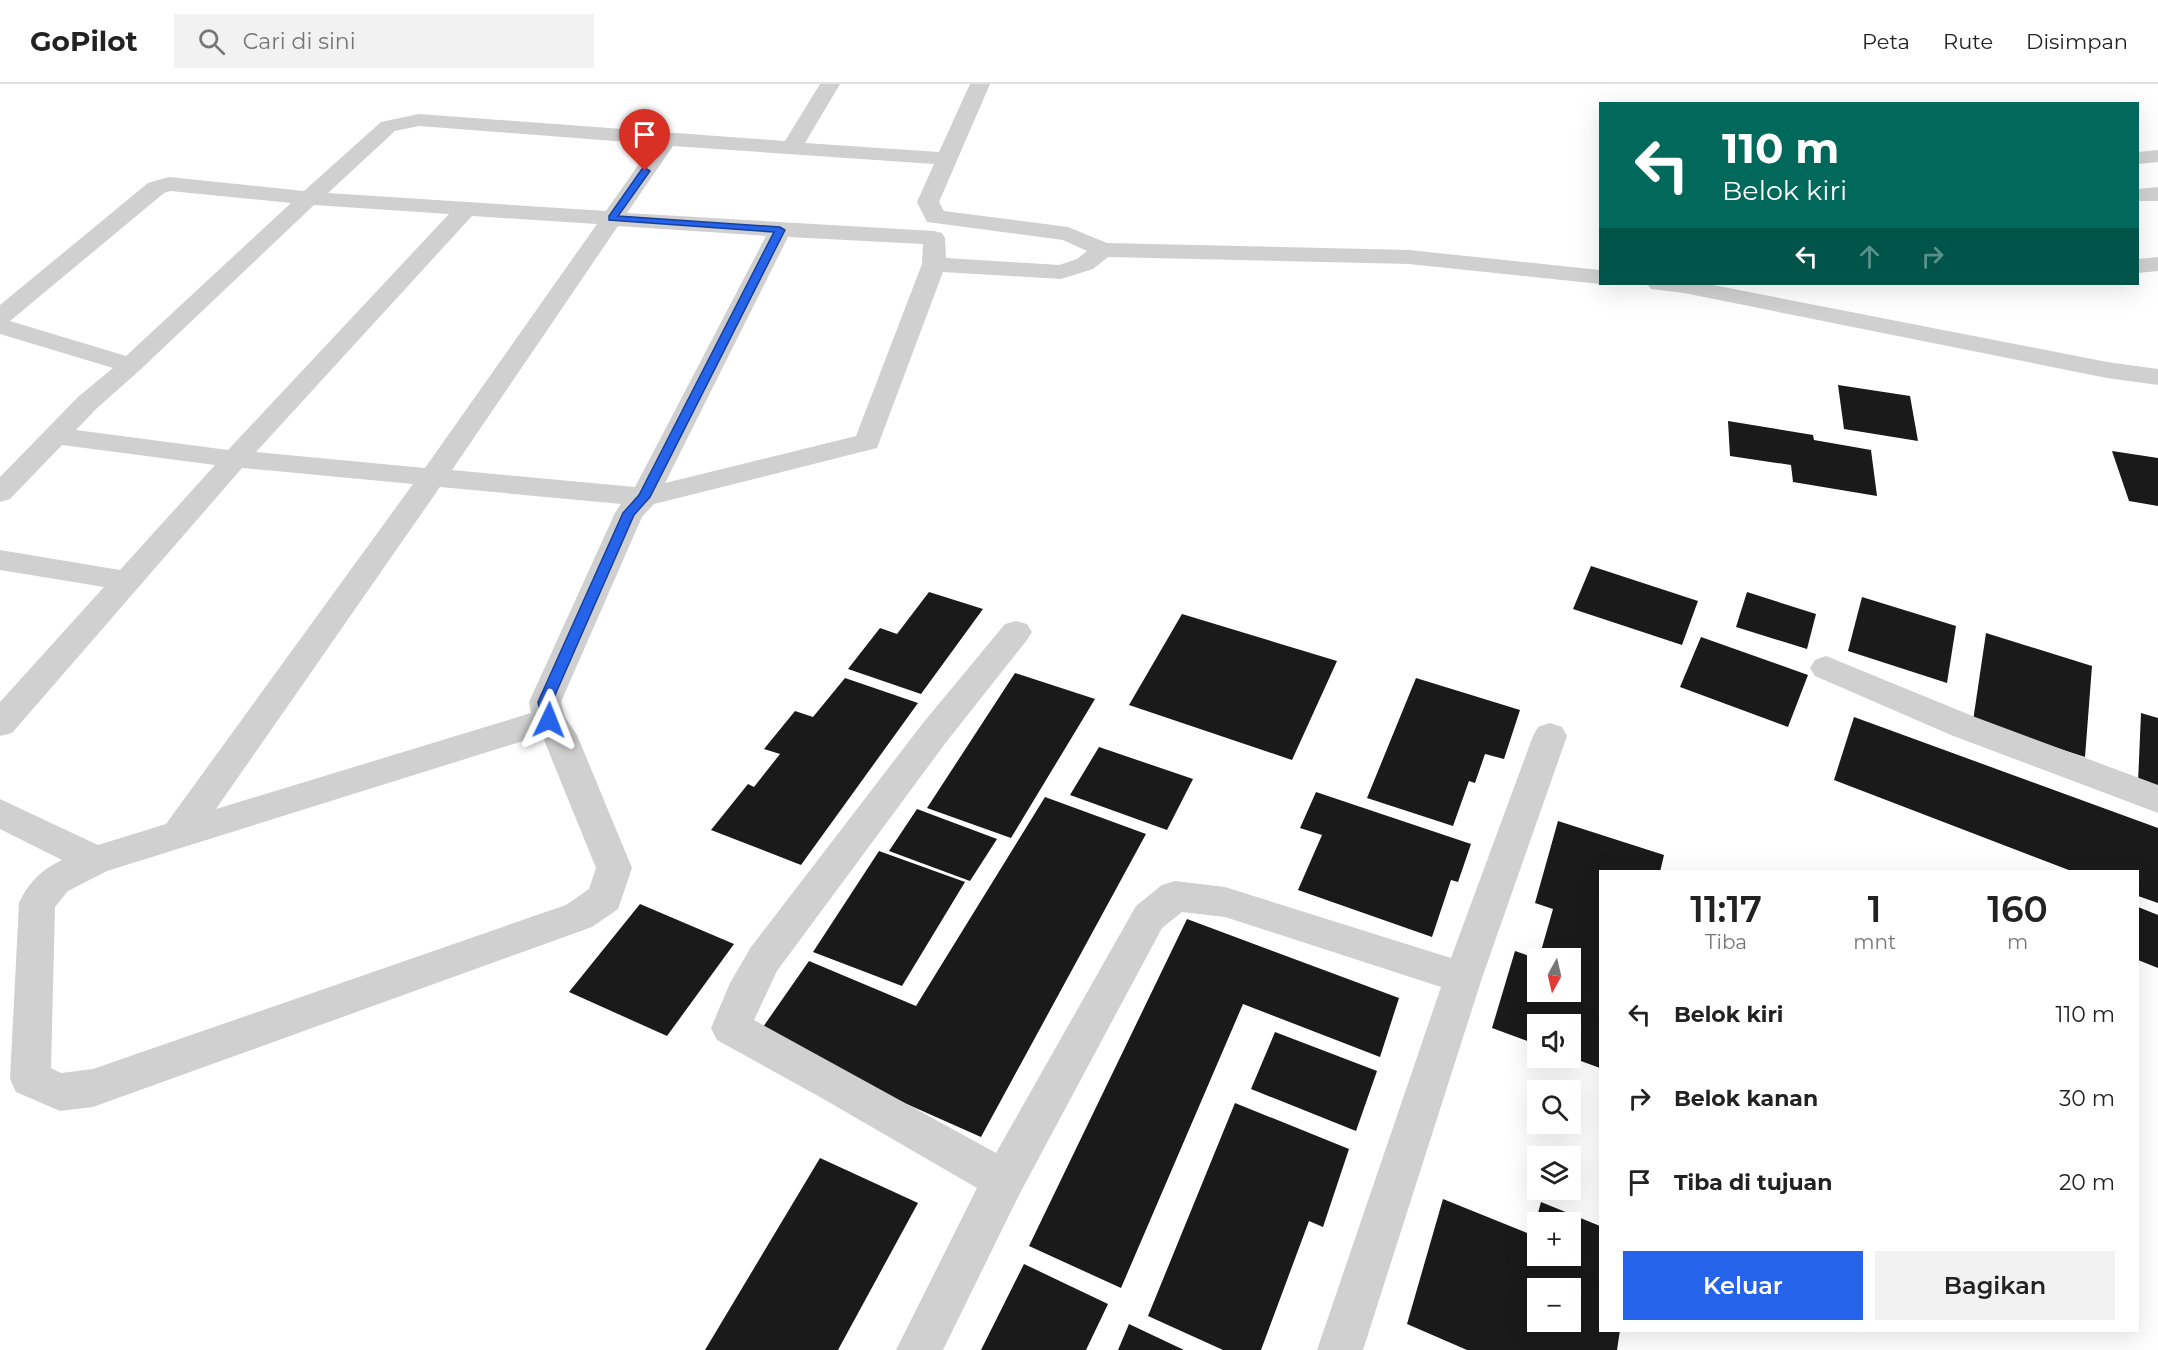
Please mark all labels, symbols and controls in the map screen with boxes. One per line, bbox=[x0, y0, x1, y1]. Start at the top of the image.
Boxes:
search box bbox=[174, 14, 594, 68]
text: GoPilot bbox=[30, 24, 138, 58]
icon: search bbox=[195, 25, 228, 58]
text: Cari di sini bbox=[243, 28, 356, 55]
text: Peta bbox=[1862, 29, 1910, 54]
text: Rute bbox=[1943, 29, 1993, 54]
text: Disimpan bbox=[2026, 29, 2128, 54]
pin bbox=[619, 109, 670, 171]
icon: arrive bbox=[628, 118, 661, 151]
text: 110 m bbox=[1722, 122, 1839, 174]
icon: left bbox=[1623, 126, 1701, 204]
text: Belok kiri bbox=[1722, 174, 1847, 207]
icon: left bbox=[1790, 240, 1823, 273]
icon: ahead bbox=[1853, 240, 1886, 273]
icon: right bbox=[1916, 240, 1949, 273]
position arrow bbox=[517, 688, 581, 752]
text: 11:17 bbox=[1690, 887, 1762, 931]
text: 1 bbox=[1868, 887, 1882, 931]
text: 160 bbox=[1987, 887, 2048, 931]
text: Tiba bbox=[1705, 930, 1747, 954]
text: mnt bbox=[1853, 930, 1896, 954]
text: m bbox=[2007, 930, 2028, 954]
north arrow bbox=[1527, 948, 1581, 1002]
map controls bbox=[1527, 948, 1581, 1332]
icon: left bbox=[1623, 998, 1656, 1031]
text: Belok kiri bbox=[1674, 1001, 1783, 1028]
text: 110 m bbox=[2055, 1001, 2115, 1028]
button: sound bbox=[1527, 1014, 1581, 1068]
button: search bbox=[1527, 1080, 1581, 1134]
icon: right bbox=[1623, 1082, 1656, 1115]
text: Belok kanan bbox=[1674, 1085, 1818, 1112]
text: 30 m bbox=[2059, 1085, 2115, 1112]
button: layers bbox=[1527, 1146, 1581, 1200]
icon: arrive bbox=[1623, 1166, 1656, 1199]
text: Tiba di tujuan bbox=[1674, 1169, 1832, 1196]
text: 20 m bbox=[2059, 1169, 2115, 1196]
button: + bbox=[1527, 1212, 1581, 1266]
button: Keluar bbox=[1623, 1251, 1863, 1320]
button: Bagikan bbox=[1875, 1251, 2115, 1320]
button: − bbox=[1527, 1278, 1581, 1332]

